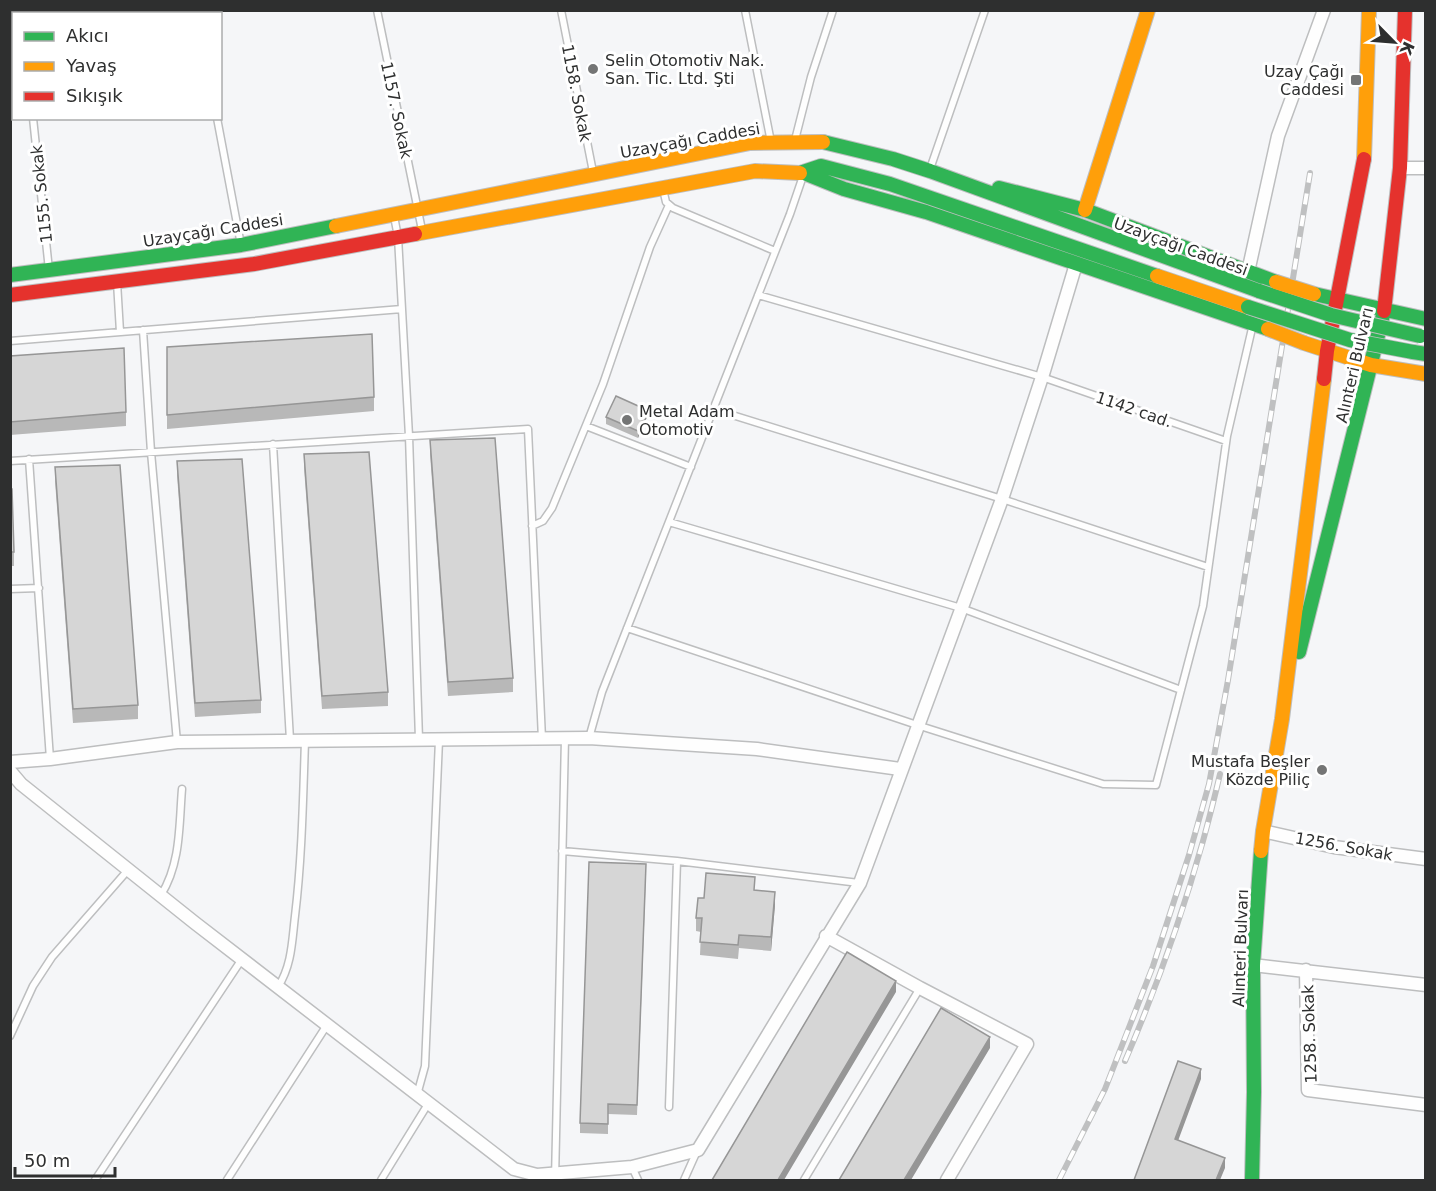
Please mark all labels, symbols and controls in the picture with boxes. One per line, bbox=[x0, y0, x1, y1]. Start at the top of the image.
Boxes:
legend bbox=[12, 12, 222, 120]
north arrow bbox=[1364, 12, 1424, 72]
text: Akıcı bbox=[66, 25, 109, 46]
text: K bbox=[1396, 38, 1418, 58]
street label: 1158. Sokak bbox=[558, 43, 595, 144]
place label: Selin Otomotiv Nak. San. Tic. Ltd. Şti bbox=[605, 51, 765, 88]
text: Yavaş bbox=[65, 55, 117, 76]
street label: 1157. Sokak bbox=[377, 60, 416, 161]
marker: Selin Otomotiv Nak. San. Tic. Ltd. Şti bbox=[586, 62, 600, 76]
place label: Uzay Çağı Caddesi bbox=[1264, 62, 1344, 99]
marker: Uzay Çağı Caddesi bbox=[1349, 73, 1363, 87]
text: Sıkışık bbox=[66, 85, 123, 106]
street label: Uzayçağı Caddesi bbox=[619, 119, 761, 162]
street label: 1155. Sokak bbox=[27, 143, 56, 244]
street label: Uzayçağı Caddesi bbox=[142, 210, 284, 251]
street label: Uzayçağı Caddesi bbox=[1111, 213, 1251, 280]
street label: Alınteri Bulvarı bbox=[1332, 305, 1377, 425]
street label: 1142 cad. bbox=[1093, 388, 1175, 431]
place label: Metal Adam Otomotiv bbox=[639, 402, 734, 439]
marker: Metal Adam Otomotiv bbox=[620, 413, 634, 427]
place label: Mustafa Beşler Közde Piliç bbox=[1191, 752, 1310, 789]
marker: Mustafa Beşler Közde Piliç bbox=[1315, 763, 1329, 777]
street label: 1256. Sokak bbox=[1294, 829, 1395, 865]
street label: Alınteri Bulvarı bbox=[1229, 889, 1252, 1007]
street label: 1258. Sokak bbox=[1298, 984, 1321, 1084]
scale bar bbox=[15, 1140, 116, 1178]
text: 50 m bbox=[24, 1150, 70, 1171]

